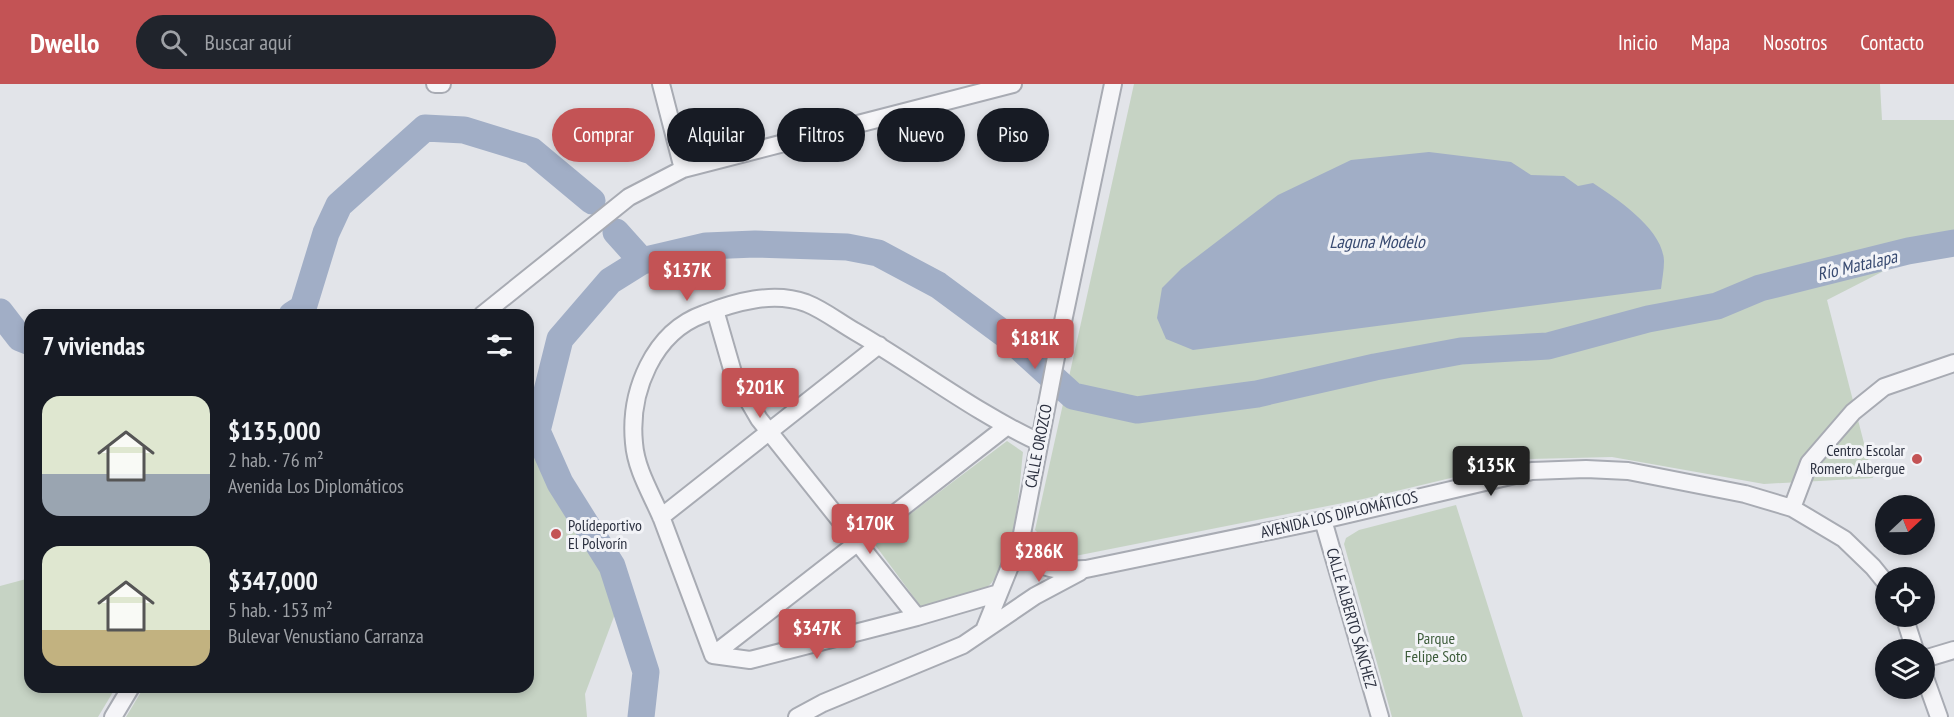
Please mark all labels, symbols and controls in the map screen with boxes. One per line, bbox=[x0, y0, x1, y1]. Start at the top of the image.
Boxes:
search box bbox=[136, 15, 556, 69]
text: Dwello bbox=[30, 24, 100, 61]
icon: search bbox=[157, 26, 190, 59]
text: Buscar aquí bbox=[205, 28, 292, 56]
text: Inicio bbox=[1618, 29, 1658, 56]
text: Mapa bbox=[1691, 29, 1730, 56]
text: Nosotros bbox=[1763, 29, 1827, 56]
text: Contacto bbox=[1860, 29, 1924, 56]
chip: Comprar bbox=[552, 108, 655, 162]
chip: Alquilar bbox=[667, 108, 765, 162]
chip: Filtros bbox=[777, 108, 865, 162]
chip: Nuevo bbox=[877, 108, 965, 162]
chip: Piso bbox=[977, 108, 1049, 162]
water label: Laguna Modelo bbox=[1329, 230, 1426, 253]
water label: Río Matalapa bbox=[1815, 244, 1900, 285]
pin: $137K bbox=[645, 251, 729, 302]
text: $137K bbox=[663, 257, 711, 283]
pin: $181K bbox=[993, 319, 1077, 370]
text: $181K bbox=[1011, 325, 1059, 351]
text: 7 viviendas bbox=[42, 329, 145, 362]
icon: filters bbox=[483, 329, 516, 362]
pin: $201K bbox=[718, 368, 802, 419]
text: $201K bbox=[736, 374, 784, 400]
street label: CALLE OROZCO bbox=[1020, 402, 1056, 490]
text: $135,000 bbox=[228, 414, 321, 447]
icon: home bbox=[90, 420, 162, 492]
place label: Centro Escolar Romero Albergue bbox=[1810, 440, 1906, 478]
pin: $135K bbox=[1449, 446, 1533, 497]
text: 2 hab. · 76 m² bbox=[228, 447, 324, 473]
text: $135K bbox=[1467, 452, 1515, 478]
marker: Centro Escolar Romero Albergue bbox=[1910, 452, 1924, 466]
text: Avenida Los Diplomáticos bbox=[228, 473, 404, 499]
street label: AVENIDA LOS DIPLOMÁTICOS bbox=[1258, 486, 1420, 542]
north arrow bbox=[1875, 495, 1935, 555]
map controls bbox=[1875, 495, 1935, 699]
pin: $170K bbox=[828, 504, 912, 555]
text: $170K bbox=[846, 510, 894, 536]
place label: Polideportivo El Polvorín bbox=[568, 515, 642, 553]
marker: Polideportivo El Polvorín bbox=[549, 527, 563, 541]
pin: $286K bbox=[997, 532, 1081, 583]
text: $286K bbox=[1015, 538, 1063, 564]
street label: CALLE ALBERTO SÁNCHEZ bbox=[1322, 546, 1382, 690]
text: $347,000 bbox=[228, 564, 318, 597]
button: locate bbox=[1875, 567, 1935, 627]
icon: home bbox=[90, 570, 162, 642]
text: 5 hab. · 153 m² bbox=[228, 597, 333, 623]
pin: $347K bbox=[775, 609, 859, 660]
text: $347K bbox=[793, 615, 841, 641]
text: Bulevar Venustiano Carranza bbox=[228, 623, 424, 649]
park label: Parque Felipe Soto bbox=[1405, 628, 1467, 666]
button: layers bbox=[1875, 639, 1935, 699]

